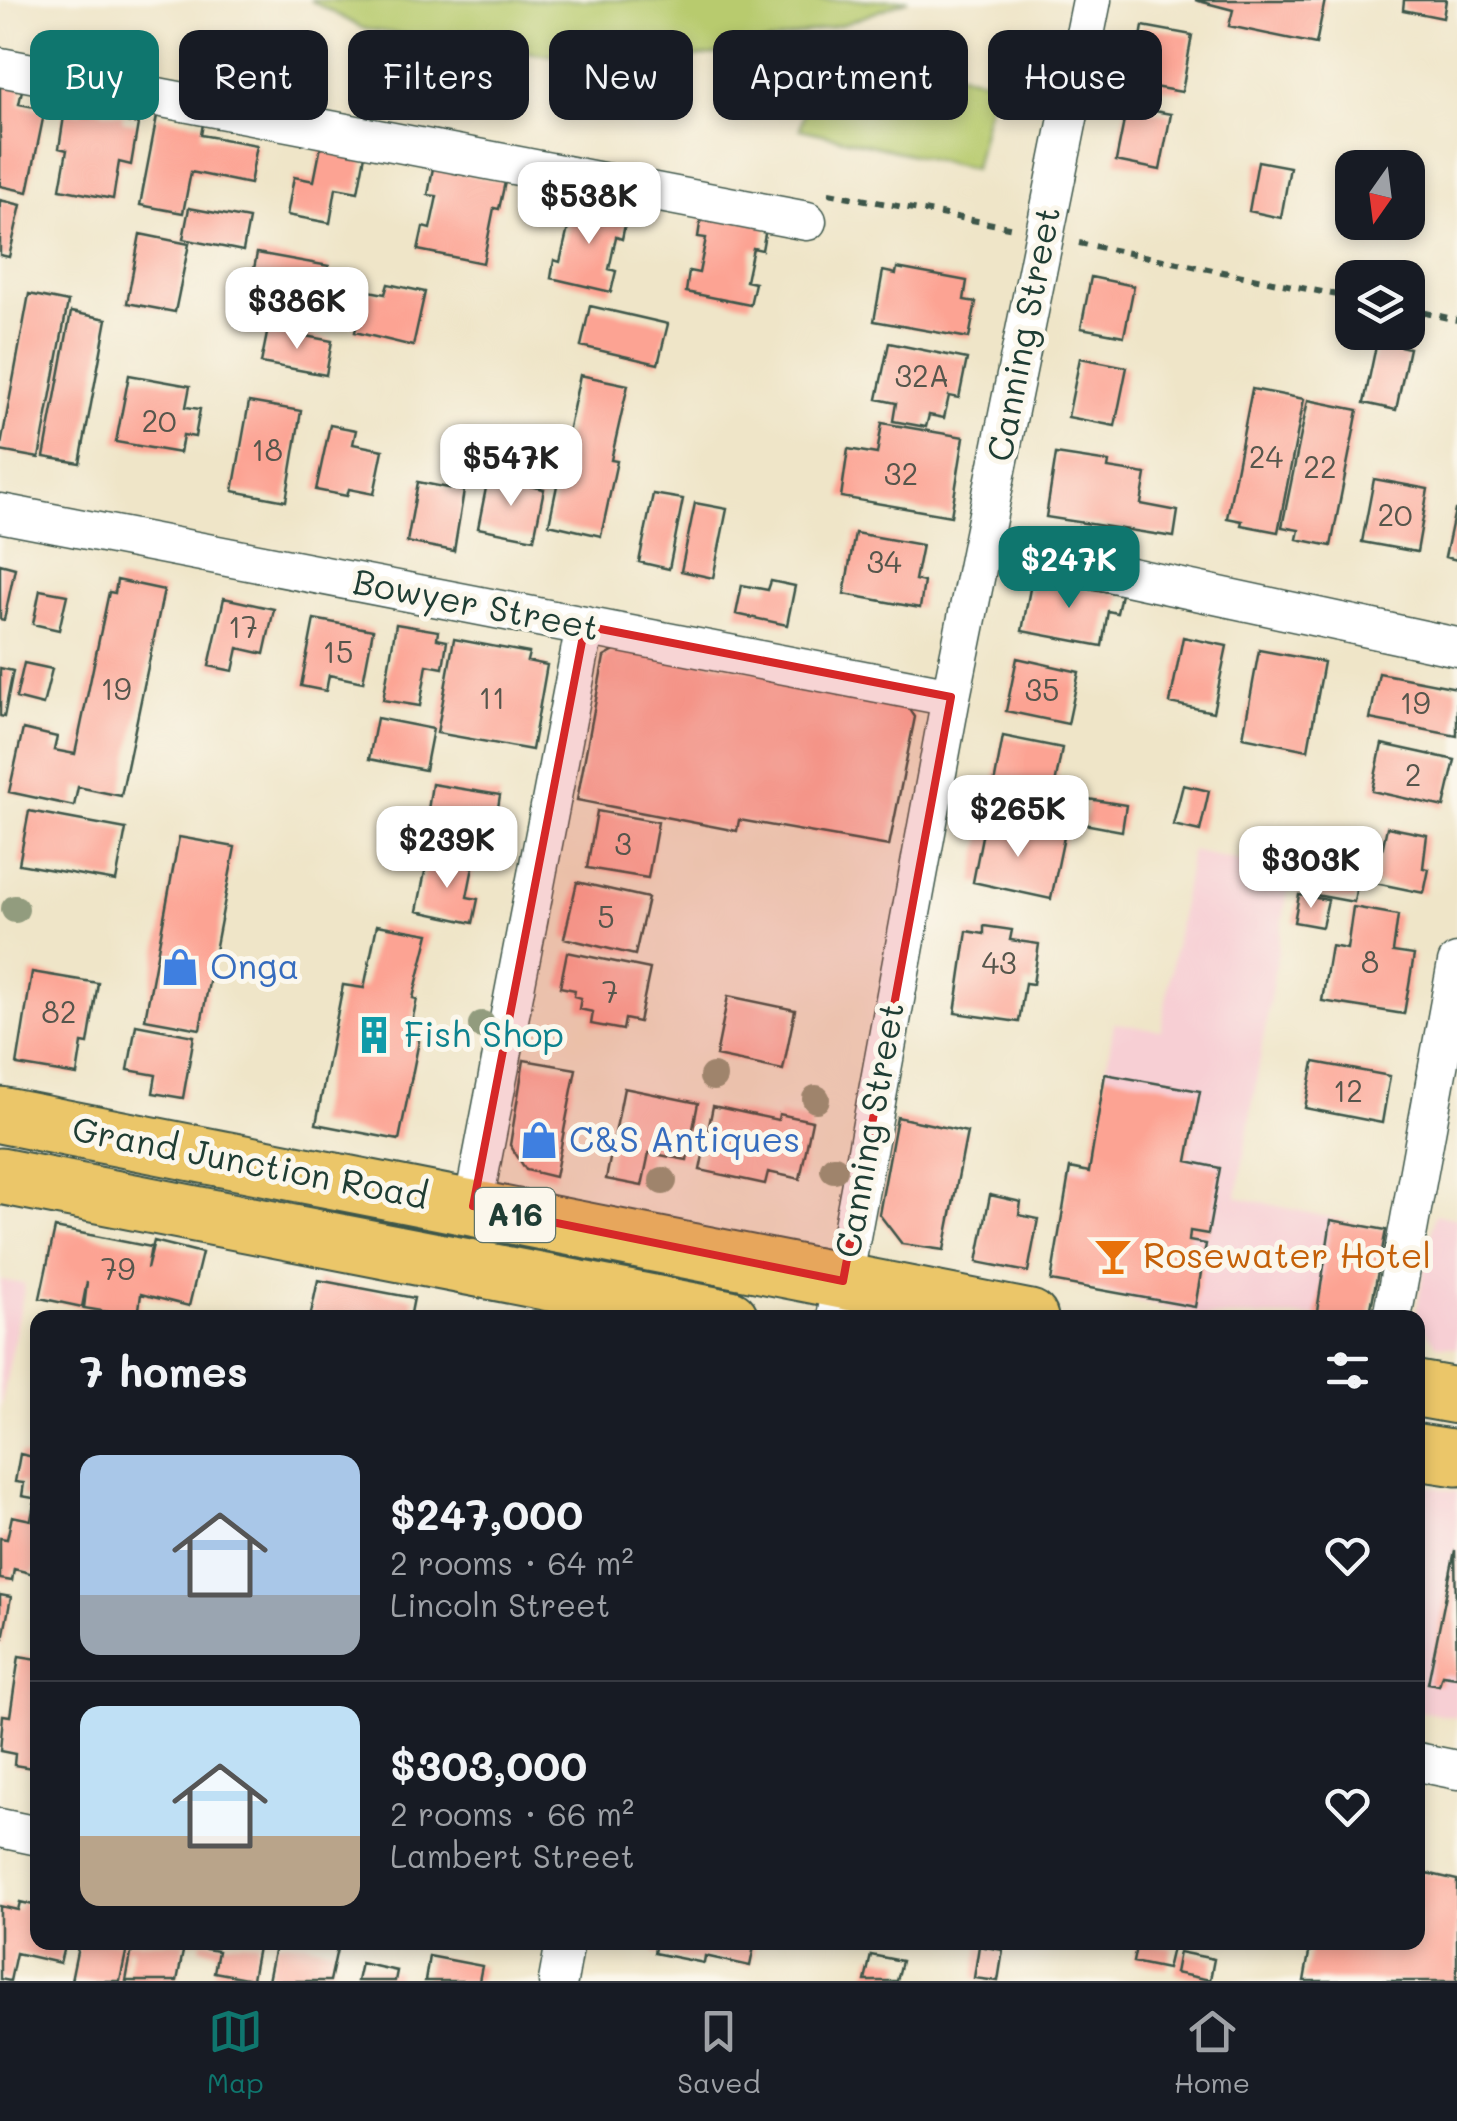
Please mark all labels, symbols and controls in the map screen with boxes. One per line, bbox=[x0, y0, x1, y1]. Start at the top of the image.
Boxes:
chip: Buy bbox=[30, 30, 159, 120]
chip: Rent bbox=[179, 30, 328, 120]
chip: Filters bbox=[348, 30, 529, 120]
chip: New bbox=[549, 30, 693, 120]
chip: Apartment bbox=[713, 30, 968, 120]
chip: House bbox=[988, 30, 1162, 120]
north arrow bbox=[1335, 150, 1425, 240]
map controls bbox=[1335, 150, 1425, 350]
pin: $538K bbox=[519, 162, 659, 247]
text: $538K bbox=[540, 173, 638, 215]
street label: Canning Street bbox=[975, 202, 1069, 465]
button: layers bbox=[1335, 260, 1425, 350]
pin: $386K bbox=[227, 267, 367, 352]
text: $386K bbox=[247, 278, 347, 320]
house number: 32A bbox=[894, 355, 950, 395]
house number: 20 bbox=[141, 400, 177, 440]
pin: $547K bbox=[441, 424, 581, 509]
house number: 18 bbox=[251, 429, 283, 469]
text: $547K bbox=[462, 435, 560, 477]
house number: 24 bbox=[1249, 436, 1284, 476]
house number: 22 bbox=[1303, 446, 1337, 486]
house number: 32 bbox=[884, 453, 918, 493]
house number: 20 bbox=[1377, 494, 1413, 534]
pin: $247K bbox=[999, 526, 1139, 611]
text: $247K bbox=[1021, 537, 1117, 579]
house number: 34 bbox=[866, 541, 902, 581]
street label: Bowyer Street bbox=[349, 557, 603, 649]
house number: 17 bbox=[228, 606, 258, 646]
house number: 15 bbox=[323, 631, 353, 671]
house number: 19 bbox=[100, 668, 132, 708]
house number: 35 bbox=[1024, 669, 1060, 709]
house number: 11 bbox=[479, 677, 505, 717]
house number: 19 bbox=[1399, 682, 1431, 722]
house number: 2 bbox=[1405, 754, 1421, 794]
pin: $265K bbox=[948, 775, 1088, 860]
text: $265K bbox=[970, 786, 1066, 828]
pin: $239K bbox=[377, 806, 517, 891]
text: $239K bbox=[398, 817, 496, 859]
house number: 3 bbox=[614, 823, 632, 863]
pin: $303K bbox=[1241, 826, 1381, 911]
text: $303K bbox=[1261, 837, 1361, 879]
house number: 5 bbox=[597, 896, 615, 936]
house number: 8 bbox=[1361, 941, 1379, 981]
place label: Onga bbox=[210, 942, 299, 988]
house number: 43 bbox=[981, 942, 1017, 982]
shop icon: Onga bbox=[159, 946, 201, 988]
house number: 7 bbox=[602, 971, 618, 1011]
house number: 82 bbox=[42, 991, 76, 1031]
street label: Canning Street bbox=[823, 998, 913, 1261]
place label: Fish Shop bbox=[404, 1010, 564, 1056]
building icon: Fish Shop bbox=[353, 1014, 395, 1056]
house number: 12 bbox=[1333, 1070, 1363, 1110]
street label: Grand Junction Road bbox=[69, 1104, 432, 1218]
place label: C&S Antiques bbox=[569, 1115, 800, 1161]
shop icon: C&S Antiques bbox=[518, 1119, 560, 1161]
road number: A16 bbox=[475, 1188, 555, 1242]
place label: Rosewater Hotel bbox=[1143, 1231, 1431, 1277]
bar icon: Rosewater Hotel bbox=[1092, 1235, 1134, 1277]
house number: 79 bbox=[101, 1248, 135, 1288]
text: 7 homes bbox=[80, 1343, 248, 1398]
icon: filters bbox=[1320, 1343, 1375, 1398]
text: $247,000 bbox=[390, 1486, 583, 1541]
icon: home bbox=[160, 1495, 280, 1615]
icon: heart bbox=[1320, 1528, 1375, 1583]
text: 2 rooms · 64 m² bbox=[390, 1541, 634, 1583]
text: Lincoln Street bbox=[390, 1583, 610, 1625]
text: $303,000 bbox=[390, 1737, 587, 1792]
icon: home bbox=[160, 1746, 280, 1866]
icon: heart bbox=[1320, 1779, 1375, 1834]
text: 2 rooms · 66 m² bbox=[390, 1792, 634, 1834]
text: Lambert Street bbox=[390, 1834, 635, 1876]
tab: Map bbox=[207, 2004, 264, 2100]
tab: Saved bbox=[677, 2004, 760, 2100]
tab: Home bbox=[1174, 2004, 1250, 2100]

